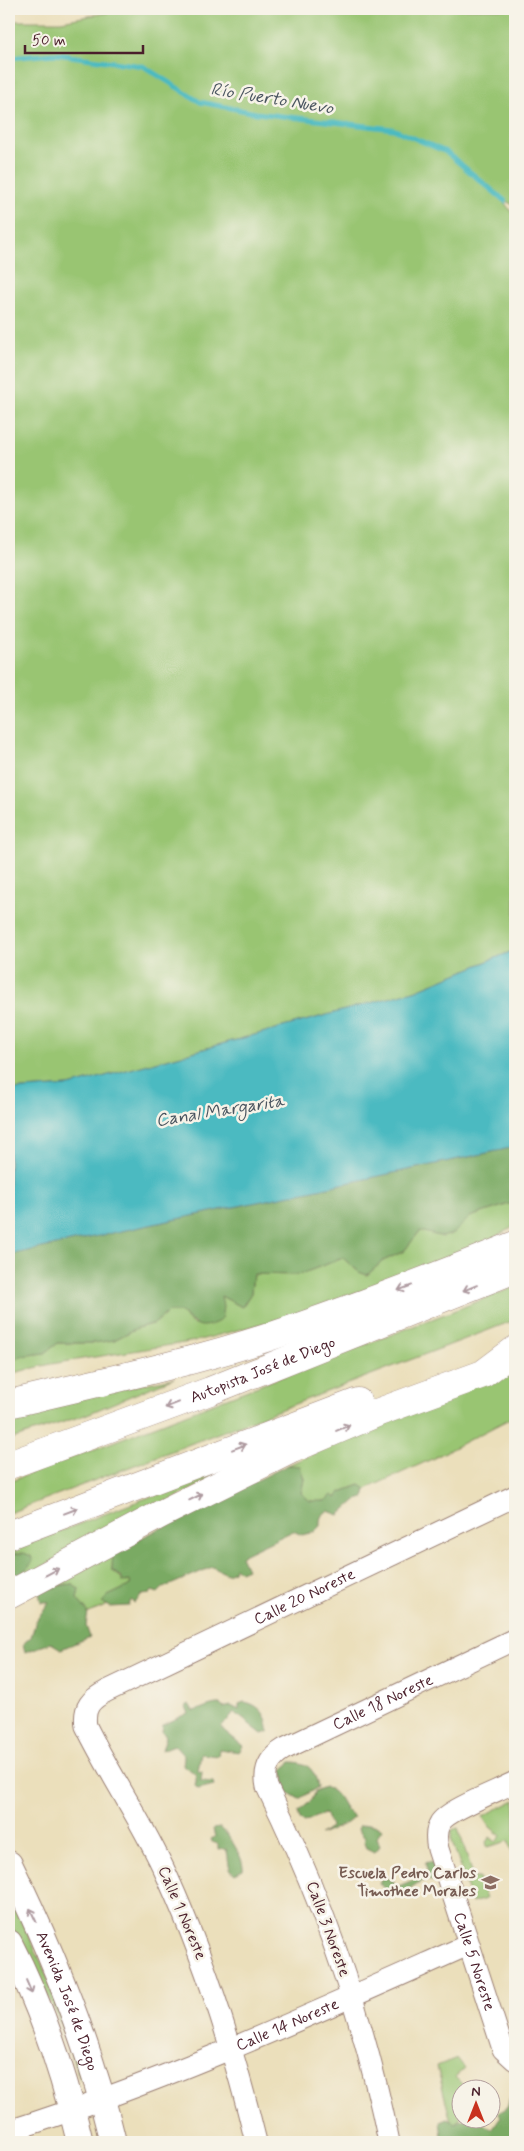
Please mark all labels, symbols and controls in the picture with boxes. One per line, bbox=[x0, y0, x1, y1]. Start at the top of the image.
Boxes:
scale bar bbox=[25, 22, 142, 54]
text: 50 m bbox=[32, 31, 66, 51]
water label: Río Puerto Nuevo bbox=[209, 77, 336, 121]
water label: Canal Margarita bbox=[154, 1089, 287, 1135]
one-way arrow bbox=[463, 1283, 478, 1293]
one-way arrow bbox=[397, 1284, 413, 1293]
street label: Autopista José de Diego bbox=[187, 1331, 339, 1408]
one-way arrow bbox=[165, 1401, 181, 1410]
one-way arrow bbox=[335, 1422, 350, 1432]
one-way arrow bbox=[231, 1441, 246, 1451]
one-way arrow bbox=[188, 1492, 203, 1501]
one-way arrow bbox=[62, 1506, 78, 1515]
street label: Calle 20 Noreste bbox=[250, 1563, 359, 1630]
one-way arrow bbox=[44, 1567, 59, 1577]
street label: Calle 18 Noreste bbox=[329, 1669, 436, 1735]
street label: Calle 1 Noreste bbox=[153, 1863, 211, 1963]
place label: Escuela Pedro Carlos Timothee Morales bbox=[339, 1863, 477, 1902]
school or university icon: Escuela Pedro Carlos Timothee Morales bbox=[480, 1872, 500, 1892]
street label: Calle 3 Noreste bbox=[301, 1878, 355, 1980]
one-way arrow bbox=[28, 1908, 37, 1923]
street label: Calle 5 Noreste bbox=[449, 1909, 500, 2013]
street label: Avenida José de Diego bbox=[31, 1928, 103, 2074]
one-way arrow bbox=[24, 1979, 34, 1994]
street label: Calle 14 Noreste bbox=[233, 1993, 342, 2056]
north arrow bbox=[452, 2078, 502, 2128]
text: N bbox=[471, 2083, 481, 2101]

